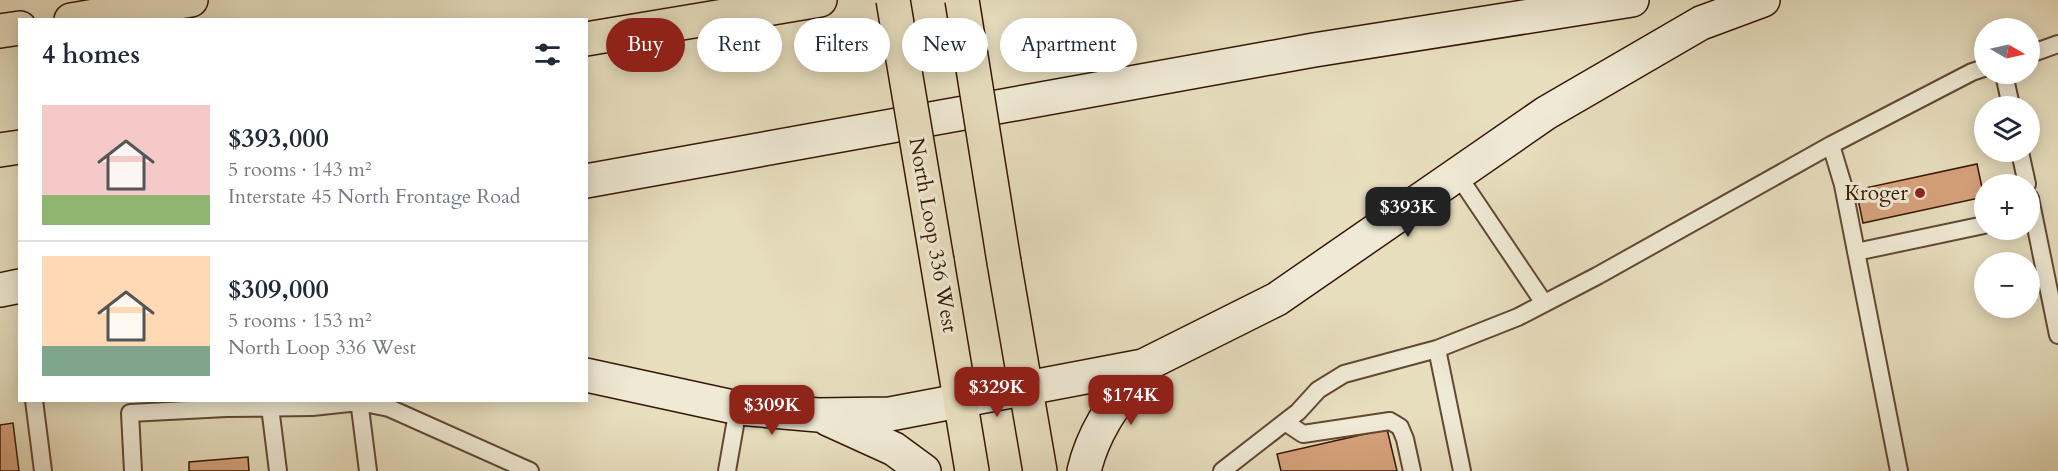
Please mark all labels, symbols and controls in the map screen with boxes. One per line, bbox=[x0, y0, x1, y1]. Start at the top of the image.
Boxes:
chip: Buy bbox=[606, 18, 685, 72]
chip: Rent bbox=[697, 18, 782, 72]
chip: Filters bbox=[794, 18, 890, 72]
chip: New bbox=[902, 18, 988, 72]
chip: Apartment bbox=[1000, 18, 1137, 72]
north arrow bbox=[1974, 18, 2040, 84]
map controls bbox=[1974, 18, 2040, 318]
text: 4 homes bbox=[42, 37, 140, 72]
icon: filters bbox=[531, 38, 564, 71]
button: layers bbox=[1974, 96, 2040, 162]
text: $393,000 bbox=[228, 121, 329, 156]
icon: home bbox=[90, 129, 162, 201]
street label: North Loop 336 West bbox=[902, 135, 964, 335]
text: 5 rooms · 143 m² bbox=[228, 156, 372, 183]
button: + bbox=[1974, 174, 2040, 240]
place label: Kroger bbox=[1844, 179, 1908, 208]
text: Interstate 45 North Frontage Road bbox=[228, 183, 520, 210]
marker: Kroger bbox=[1913, 186, 1927, 200]
pin: $393K bbox=[1366, 187, 1450, 238]
text: $393K bbox=[1379, 193, 1437, 220]
button: − bbox=[1974, 252, 2040, 318]
text: $309,000 bbox=[228, 272, 329, 307]
icon: home bbox=[90, 280, 162, 352]
text: 5 rooms · 153 m² bbox=[228, 307, 372, 334]
text: North Loop 336 West bbox=[228, 334, 416, 361]
pin: $329K bbox=[955, 367, 1039, 418]
text: $329K bbox=[968, 373, 1026, 400]
pin: $174K bbox=[1089, 375, 1173, 426]
text: $174K bbox=[1102, 381, 1160, 408]
pin: $309K bbox=[730, 385, 814, 436]
text: $309K bbox=[743, 391, 801, 418]

